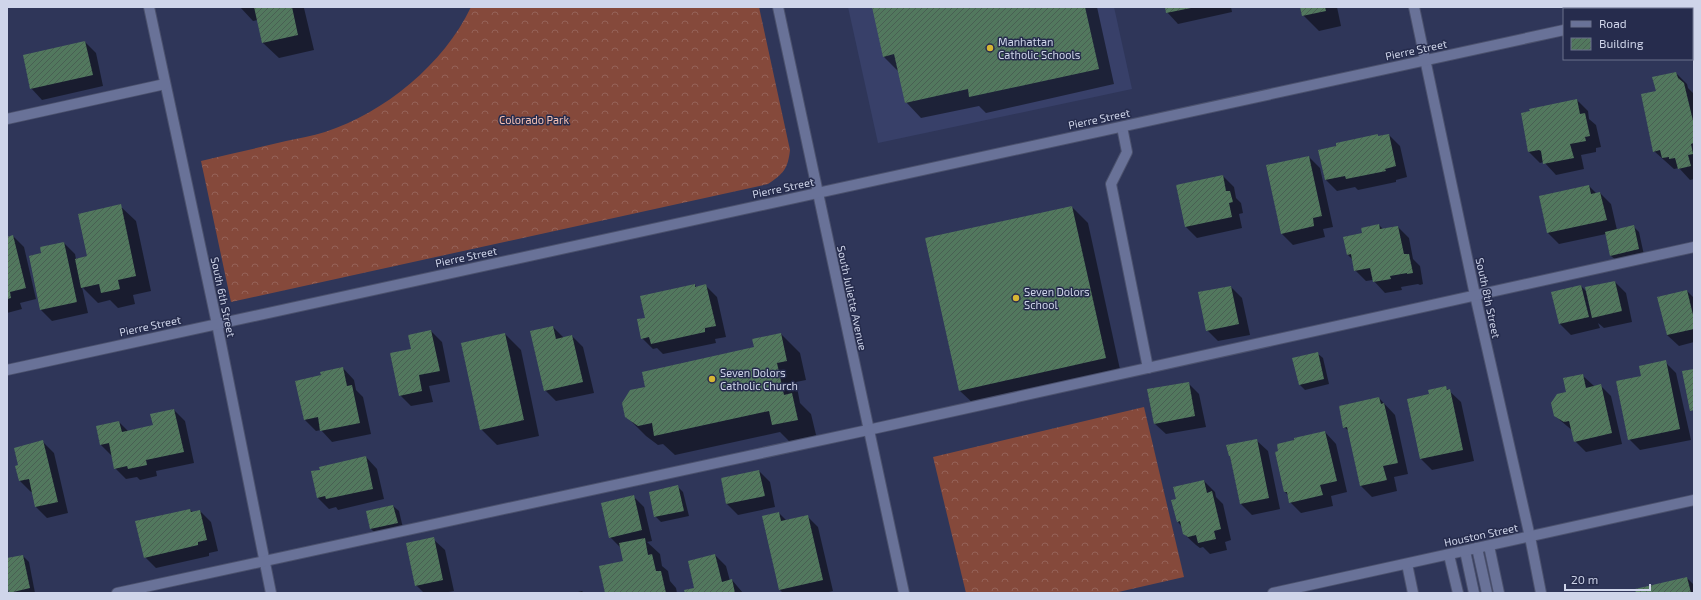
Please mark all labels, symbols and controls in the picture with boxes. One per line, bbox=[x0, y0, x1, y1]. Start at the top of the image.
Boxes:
legend bbox=[1563, 8, 1693, 60]
text: Road bbox=[1599, 16, 1627, 30]
place label: Manhattan Catholic Schools bbox=[998, 35, 1081, 61]
text: Building bbox=[1599, 36, 1644, 50]
street label: Pierre Street bbox=[1384, 37, 1448, 62]
marker: Manhattan Catholic Schools bbox=[985, 43, 995, 53]
street label: Pierre Street bbox=[1067, 106, 1131, 131]
park label: Colorado Park bbox=[499, 113, 569, 126]
street label: Pierre Street bbox=[751, 175, 815, 200]
street label: Pierre Street bbox=[434, 244, 498, 269]
street label: South Juliette Avenue bbox=[835, 244, 870, 352]
street label: South 6th Street bbox=[209, 256, 238, 338]
street label: South 8th Street bbox=[1474, 256, 1503, 339]
place label: Seven Dolors School bbox=[1024, 285, 1090, 311]
marker: Seven Dolors School bbox=[1011, 293, 1021, 303]
street label: Pierre Street bbox=[118, 313, 182, 338]
place label: Seven Dolors Catholic Church bbox=[720, 366, 798, 392]
marker: Seven Dolors Catholic Church bbox=[707, 374, 717, 384]
street label: Houston Street bbox=[1443, 520, 1519, 549]
scale bar bbox=[1565, 566, 1650, 592]
text: 20 m bbox=[1571, 572, 1598, 586]

